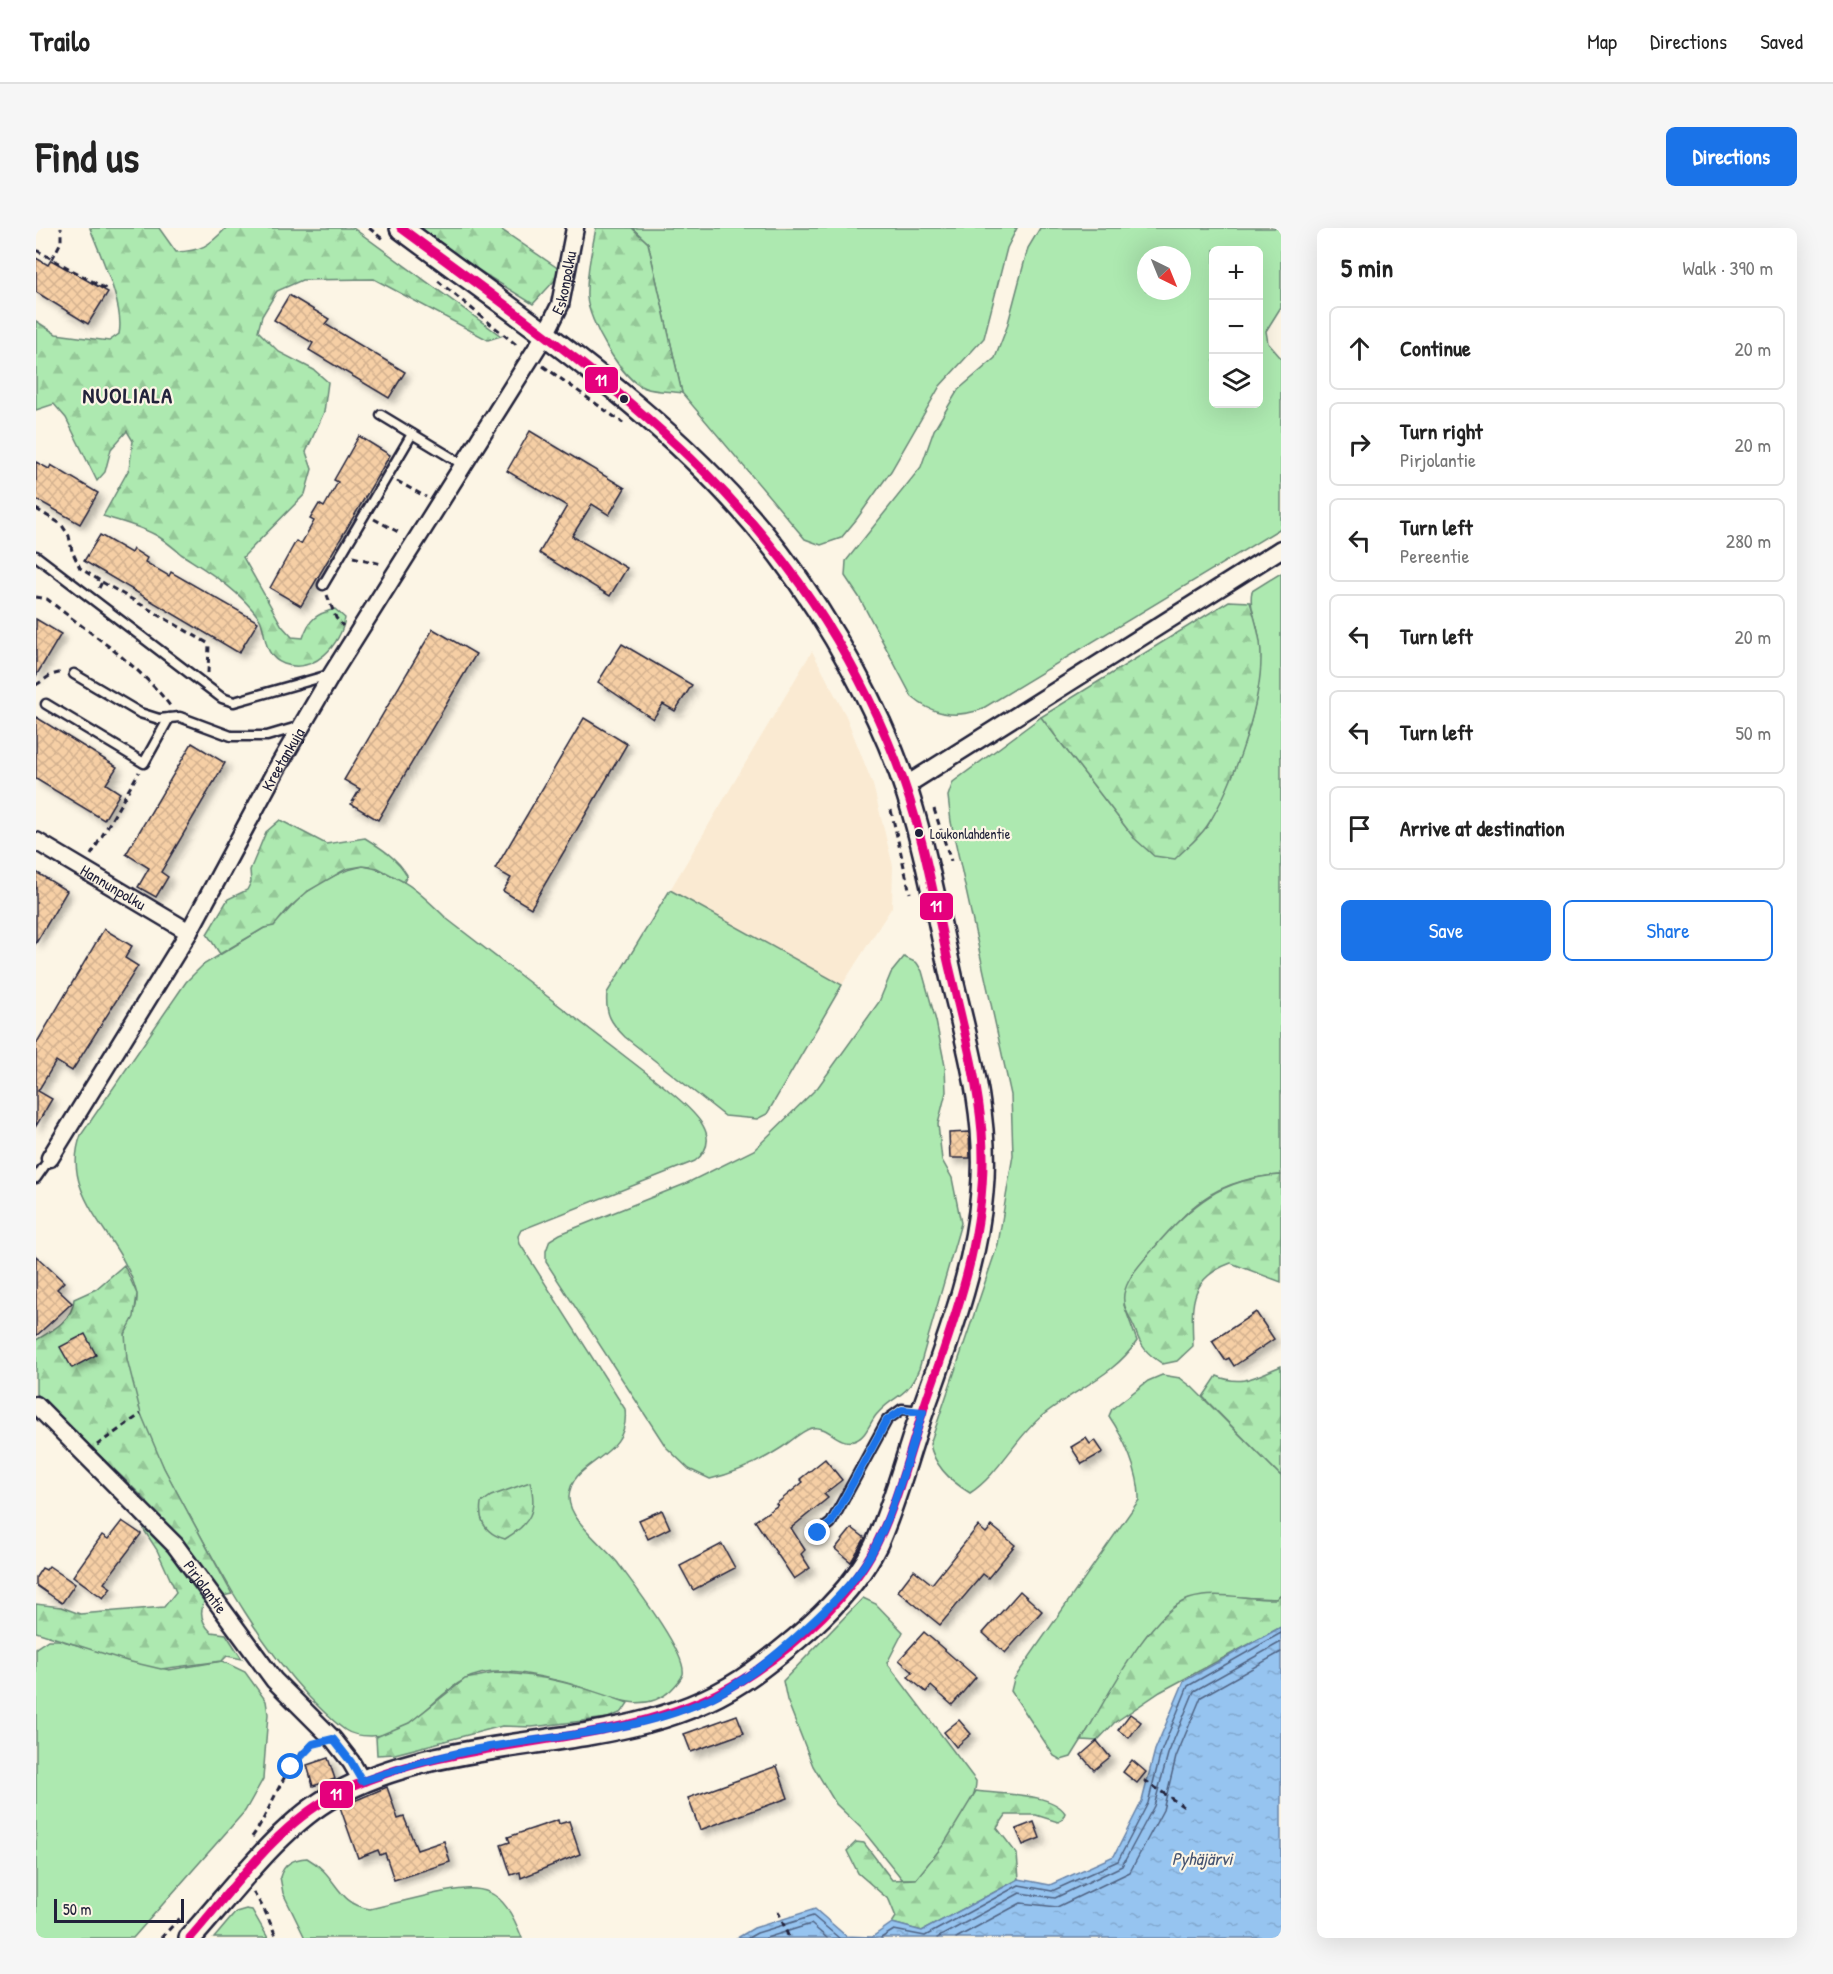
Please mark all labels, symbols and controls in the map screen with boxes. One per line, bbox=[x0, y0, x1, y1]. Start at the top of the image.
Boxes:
text: Trailo bbox=[30, 22, 90, 60]
text: Map bbox=[1587, 27, 1617, 56]
text: Directions bbox=[1650, 27, 1727, 56]
text: Saved bbox=[1760, 27, 1803, 56]
button: Directions bbox=[1666, 127, 1797, 186]
text: Find us bbox=[36, 128, 139, 185]
north arrow bbox=[1137, 246, 1191, 300]
map controls bbox=[1209, 246, 1263, 408]
button: + bbox=[1209, 246, 1263, 300]
street label: Eskonpolku bbox=[546, 248, 581, 318]
text: 5 min bbox=[1341, 250, 1393, 285]
text: Walk · 390 m bbox=[1683, 254, 1773, 281]
button: − bbox=[1209, 300, 1263, 354]
icon: ahead bbox=[1343, 332, 1376, 365]
text: Continue bbox=[1400, 333, 1471, 363]
text: 20 m bbox=[1734, 335, 1771, 362]
button: layers bbox=[1209, 354, 1263, 408]
line badge: 11 bbox=[584, 366, 619, 394]
text: 11 bbox=[595, 369, 607, 391]
district label: NUOLIALA bbox=[82, 380, 174, 410]
unlabelled marker bbox=[618, 393, 630, 405]
text: Turn right bbox=[1400, 416, 1483, 446]
icon: right bbox=[1343, 428, 1376, 461]
text: 20 m bbox=[1734, 431, 1771, 458]
text: Pirjolantie bbox=[1400, 446, 1476, 473]
text: Turn left bbox=[1400, 512, 1473, 542]
icon: left bbox=[1343, 524, 1376, 557]
text: 280 m bbox=[1726, 527, 1771, 554]
text: Pereentie bbox=[1400, 542, 1470, 569]
icon: left bbox=[1343, 620, 1376, 653]
text: Turn left bbox=[1400, 621, 1473, 651]
text: 20 m bbox=[1734, 623, 1771, 650]
icon: left bbox=[1343, 716, 1376, 749]
text: Turn left bbox=[1400, 717, 1473, 747]
text: 50 m bbox=[1735, 719, 1771, 746]
street label: Kreetankuja bbox=[256, 723, 309, 795]
icon: arrive bbox=[1343, 812, 1376, 845]
text: Arrive at destination bbox=[1400, 813, 1565, 843]
place label: Loukonlahdentie bbox=[930, 824, 1011, 843]
marker: Loukonlahdentie bbox=[913, 827, 925, 839]
street label: Hannunpolku bbox=[77, 859, 151, 915]
line badge: 11 bbox=[919, 892, 954, 921]
text: 11 bbox=[930, 895, 942, 917]
button: Save bbox=[1341, 900, 1551, 961]
button: Share bbox=[1563, 900, 1773, 961]
route end bbox=[804, 1519, 830, 1545]
street label: Pirjolantie bbox=[179, 1556, 233, 1618]
route start bbox=[277, 1753, 303, 1779]
line badge: 11 bbox=[319, 1780, 354, 1809]
text: 11 bbox=[330, 1783, 342, 1805]
water label: Pyhäjärvi bbox=[1172, 1846, 1234, 1871]
scale bar bbox=[54, 1896, 184, 1924]
text: 50 m bbox=[63, 1898, 92, 1920]

